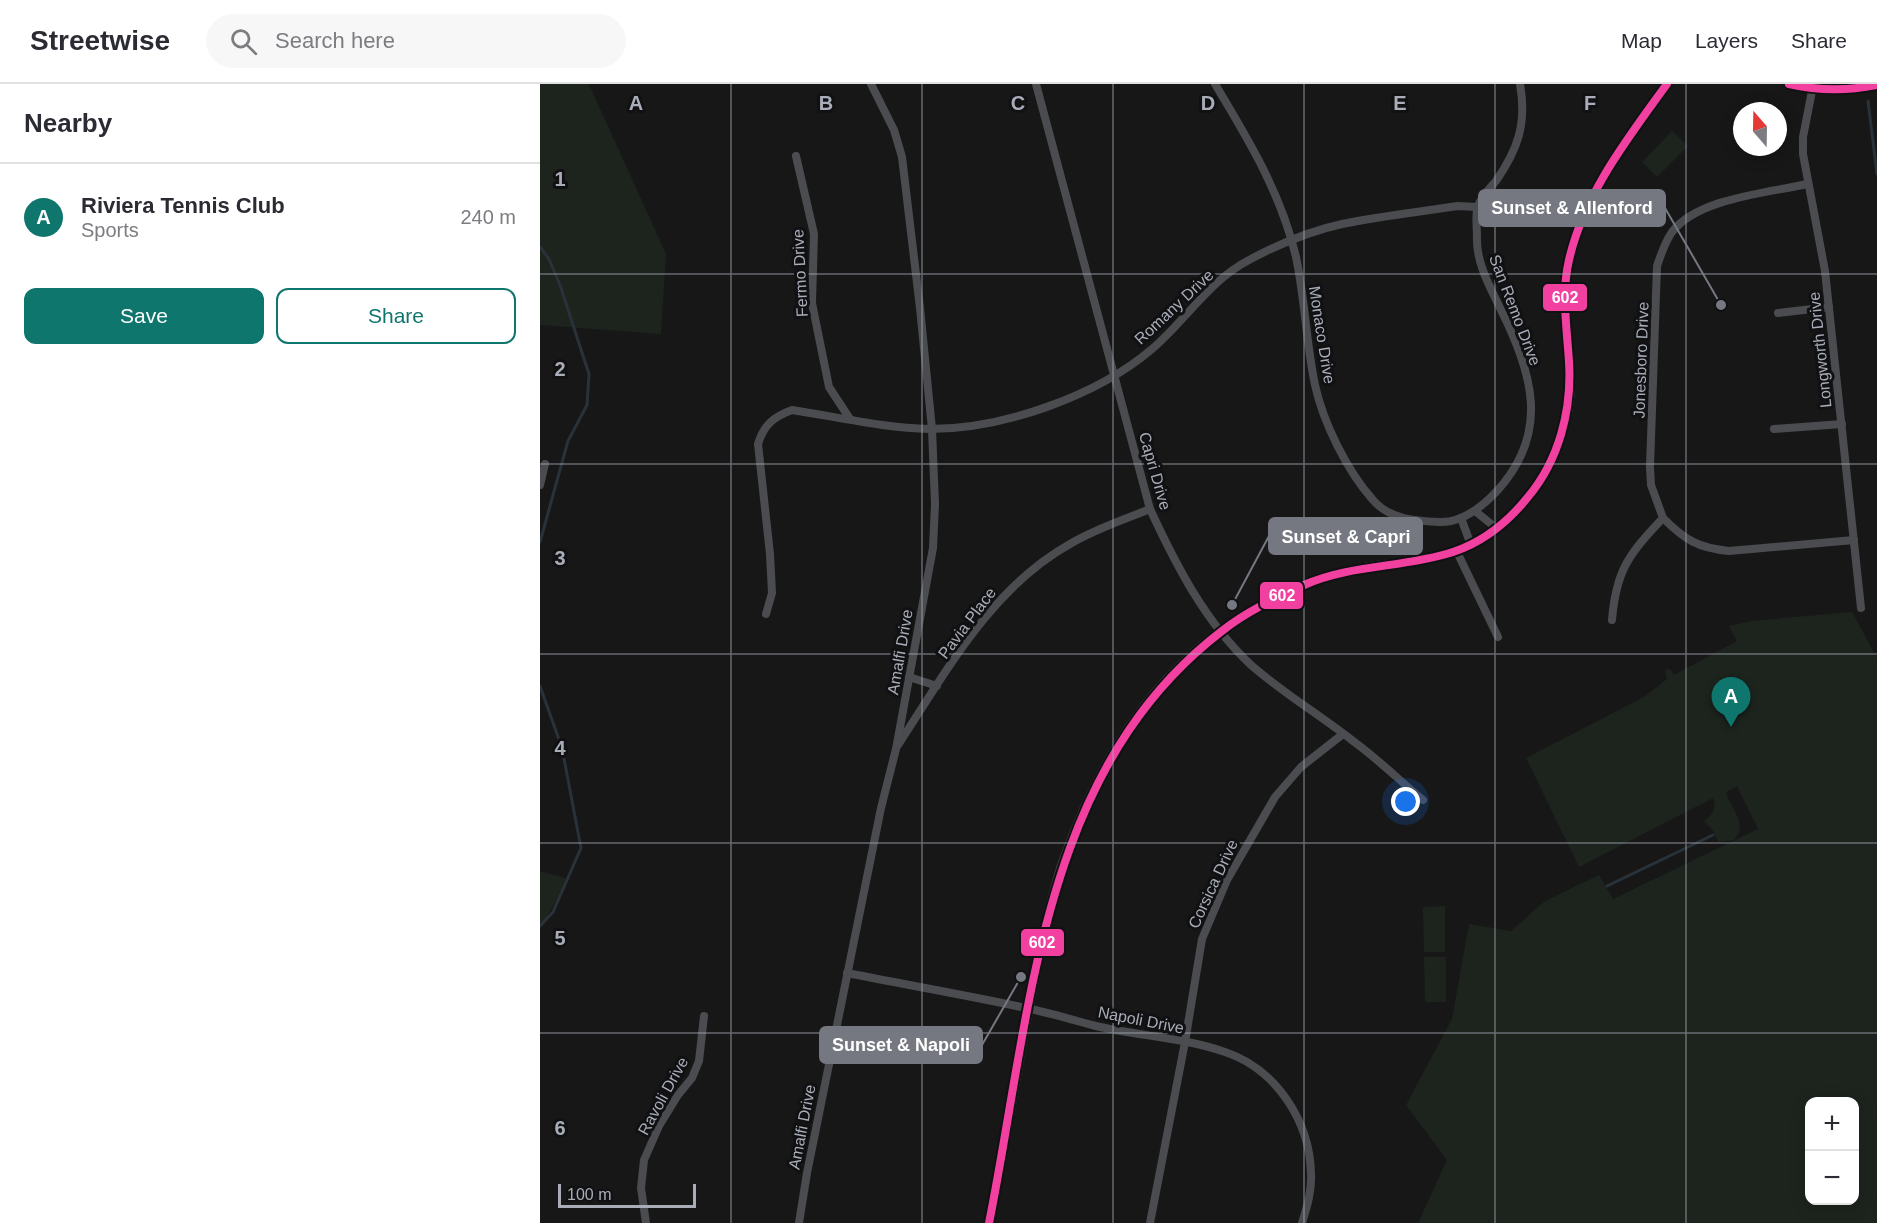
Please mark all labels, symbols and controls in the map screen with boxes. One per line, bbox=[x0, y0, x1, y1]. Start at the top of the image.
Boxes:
search box bbox=[206, 14, 626, 68]
text: Streetwise bbox=[30, 25, 170, 56]
icon: search bbox=[227, 25, 260, 58]
text: Search here bbox=[275, 28, 395, 53]
text: Map bbox=[1621, 29, 1662, 52]
text: Layers bbox=[1695, 29, 1758, 52]
text: Share bbox=[1791, 29, 1847, 52]
text: A bbox=[629, 92, 643, 114]
text: B bbox=[819, 92, 833, 114]
text: C bbox=[1011, 92, 1025, 114]
text: D bbox=[1201, 92, 1215, 114]
text: E bbox=[1393, 92, 1407, 114]
text: F bbox=[1584, 92, 1596, 114]
north arrow bbox=[1733, 102, 1787, 156]
text: Nearby bbox=[24, 108, 112, 138]
text: 1 bbox=[554, 168, 566, 190]
callout: Sunset & Allenford bbox=[1479, 190, 1665, 226]
text: Riviera Tennis Club bbox=[81, 193, 285, 218]
text: Sunset & Allenford bbox=[1491, 198, 1653, 218]
text: A bbox=[36, 206, 51, 228]
text: 240 m bbox=[460, 206, 516, 228]
text: Sports bbox=[81, 219, 139, 241]
street label: Fermo Drive bbox=[789, 229, 811, 317]
street label: San Remo Drive bbox=[1486, 252, 1544, 368]
street label: Romany Drive bbox=[1131, 266, 1217, 348]
line badge: 602 bbox=[1542, 283, 1588, 312]
street label: Monaco Drive bbox=[1306, 285, 1338, 385]
button: Save bbox=[24, 288, 264, 344]
button: Share bbox=[276, 288, 516, 344]
text: 602 bbox=[1552, 289, 1578, 306]
street label: Longworth Drive bbox=[1805, 291, 1835, 409]
street label: Jonesboro Drive bbox=[1630, 301, 1652, 419]
text: 2 bbox=[554, 358, 566, 380]
street label: Capri Drive bbox=[1136, 430, 1174, 512]
callout: Sunset & Capri bbox=[1269, 518, 1422, 554]
text: Sunset & Capri bbox=[1281, 527, 1411, 547]
text: 3 bbox=[554, 547, 566, 569]
line badge: 602 bbox=[1259, 581, 1304, 610]
street label: Pavia Place bbox=[935, 584, 999, 662]
text: 602 bbox=[1269, 587, 1295, 604]
street label: Amalfi Drive bbox=[884, 608, 916, 696]
pin: A bbox=[1712, 678, 1750, 727]
text: 4 bbox=[554, 737, 566, 759]
your location bbox=[1391, 787, 1420, 816]
street label: Corsica Drive bbox=[1185, 837, 1241, 931]
text: 5 bbox=[554, 927, 566, 949]
line badge: 602 bbox=[1020, 928, 1065, 957]
text: 602 bbox=[1029, 934, 1055, 951]
street label: Napoli Drive bbox=[1097, 1003, 1185, 1037]
callout: Sunset & Napoli bbox=[820, 1027, 982, 1063]
text: Sunset & Napoli bbox=[832, 1035, 970, 1055]
street label: Ravoli Drive bbox=[635, 1054, 691, 1138]
street label: Amalfi Drive bbox=[785, 1083, 819, 1171]
map controls bbox=[1805, 1097, 1859, 1205]
button: + bbox=[1805, 1097, 1859, 1151]
text: 6 bbox=[554, 1117, 566, 1139]
button: − bbox=[1805, 1151, 1859, 1205]
scale bar bbox=[558, 1181, 696, 1208]
text: 100 m bbox=[567, 1186, 611, 1203]

